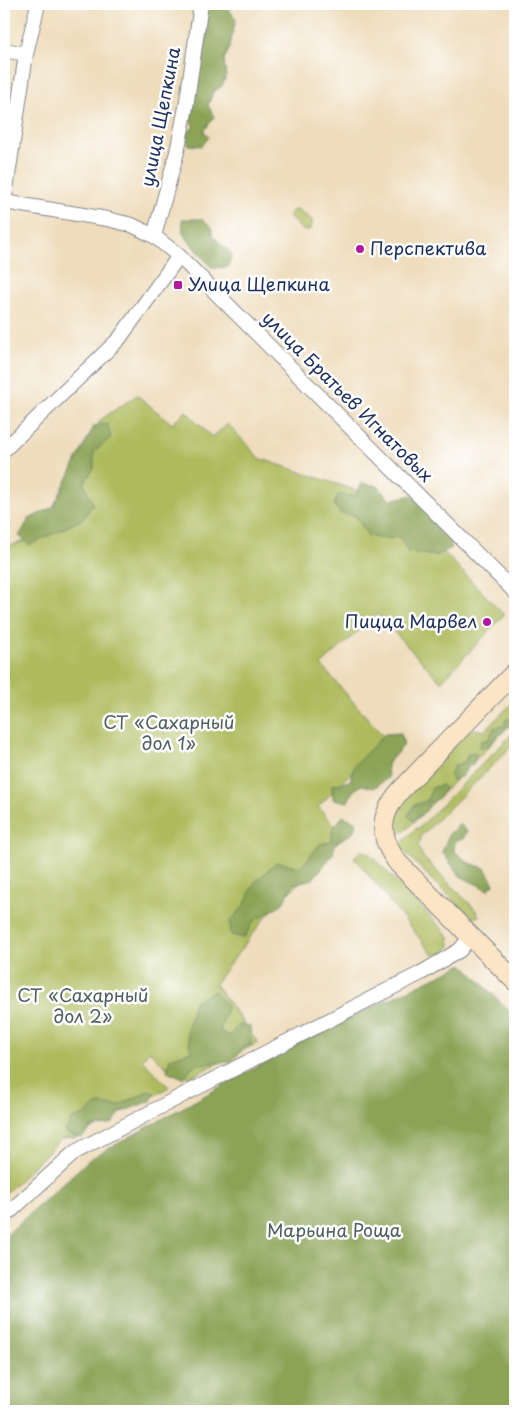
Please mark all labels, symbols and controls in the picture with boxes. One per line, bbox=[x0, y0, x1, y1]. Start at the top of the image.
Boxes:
street label: улица Щепкина bbox=[133, 44, 186, 189]
place label: Перспектива bbox=[370, 234, 487, 261]
marker: Перспектива bbox=[354, 243, 366, 255]
place label: Улица Щепкина bbox=[188, 270, 330, 297]
marker: Улица Щепкина bbox=[172, 279, 184, 291]
street label: улица Братьев Игнатовых bbox=[256, 304, 440, 488]
place label: Пицца Марвел bbox=[345, 607, 477, 634]
marker: Пицца Марвел bbox=[481, 616, 493, 628]
park label: СТ «Сахарный дол 1» bbox=[103, 708, 235, 756]
park label: СТ «Сахарный дол 2» bbox=[17, 981, 149, 1029]
park label: Марьина Роща bbox=[267, 1216, 402, 1243]

